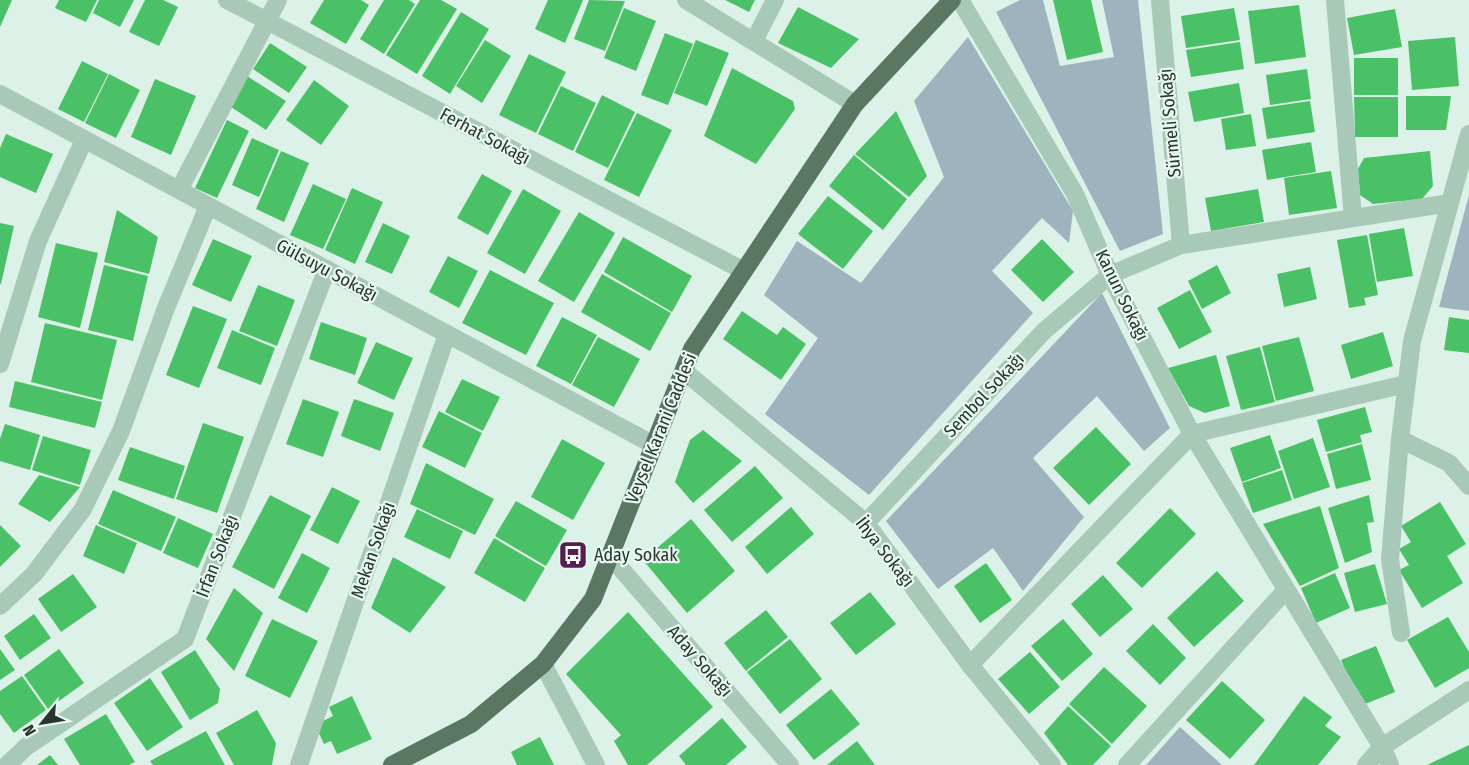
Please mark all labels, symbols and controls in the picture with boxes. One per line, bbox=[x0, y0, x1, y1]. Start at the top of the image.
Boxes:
street label: Sürmeli Sokağı bbox=[1154, 68, 1186, 178]
street label: Ferhat Sokağı bbox=[436, 103, 534, 169]
street label: Gülsuyu Sokağı bbox=[273, 234, 381, 306]
street label: Kanun Sokağı bbox=[1090, 246, 1154, 344]
street label: Sembol Sokağı bbox=[939, 348, 1029, 442]
street label: Veysel Karani Caddesi bbox=[621, 350, 701, 506]
street label: Mekan Sokağı bbox=[346, 499, 400, 601]
street label: İrfan Sokağı bbox=[191, 512, 243, 600]
street label: İhya Sokağı bbox=[851, 513, 919, 591]
bus stop icon: Aday Sokak bbox=[557, 539, 589, 571]
place label: Aday Sokak bbox=[594, 544, 678, 566]
street label: Aday Sokağı bbox=[663, 621, 737, 701]
north arrow bbox=[12, 693, 72, 753]
text: N bbox=[19, 721, 40, 739]

